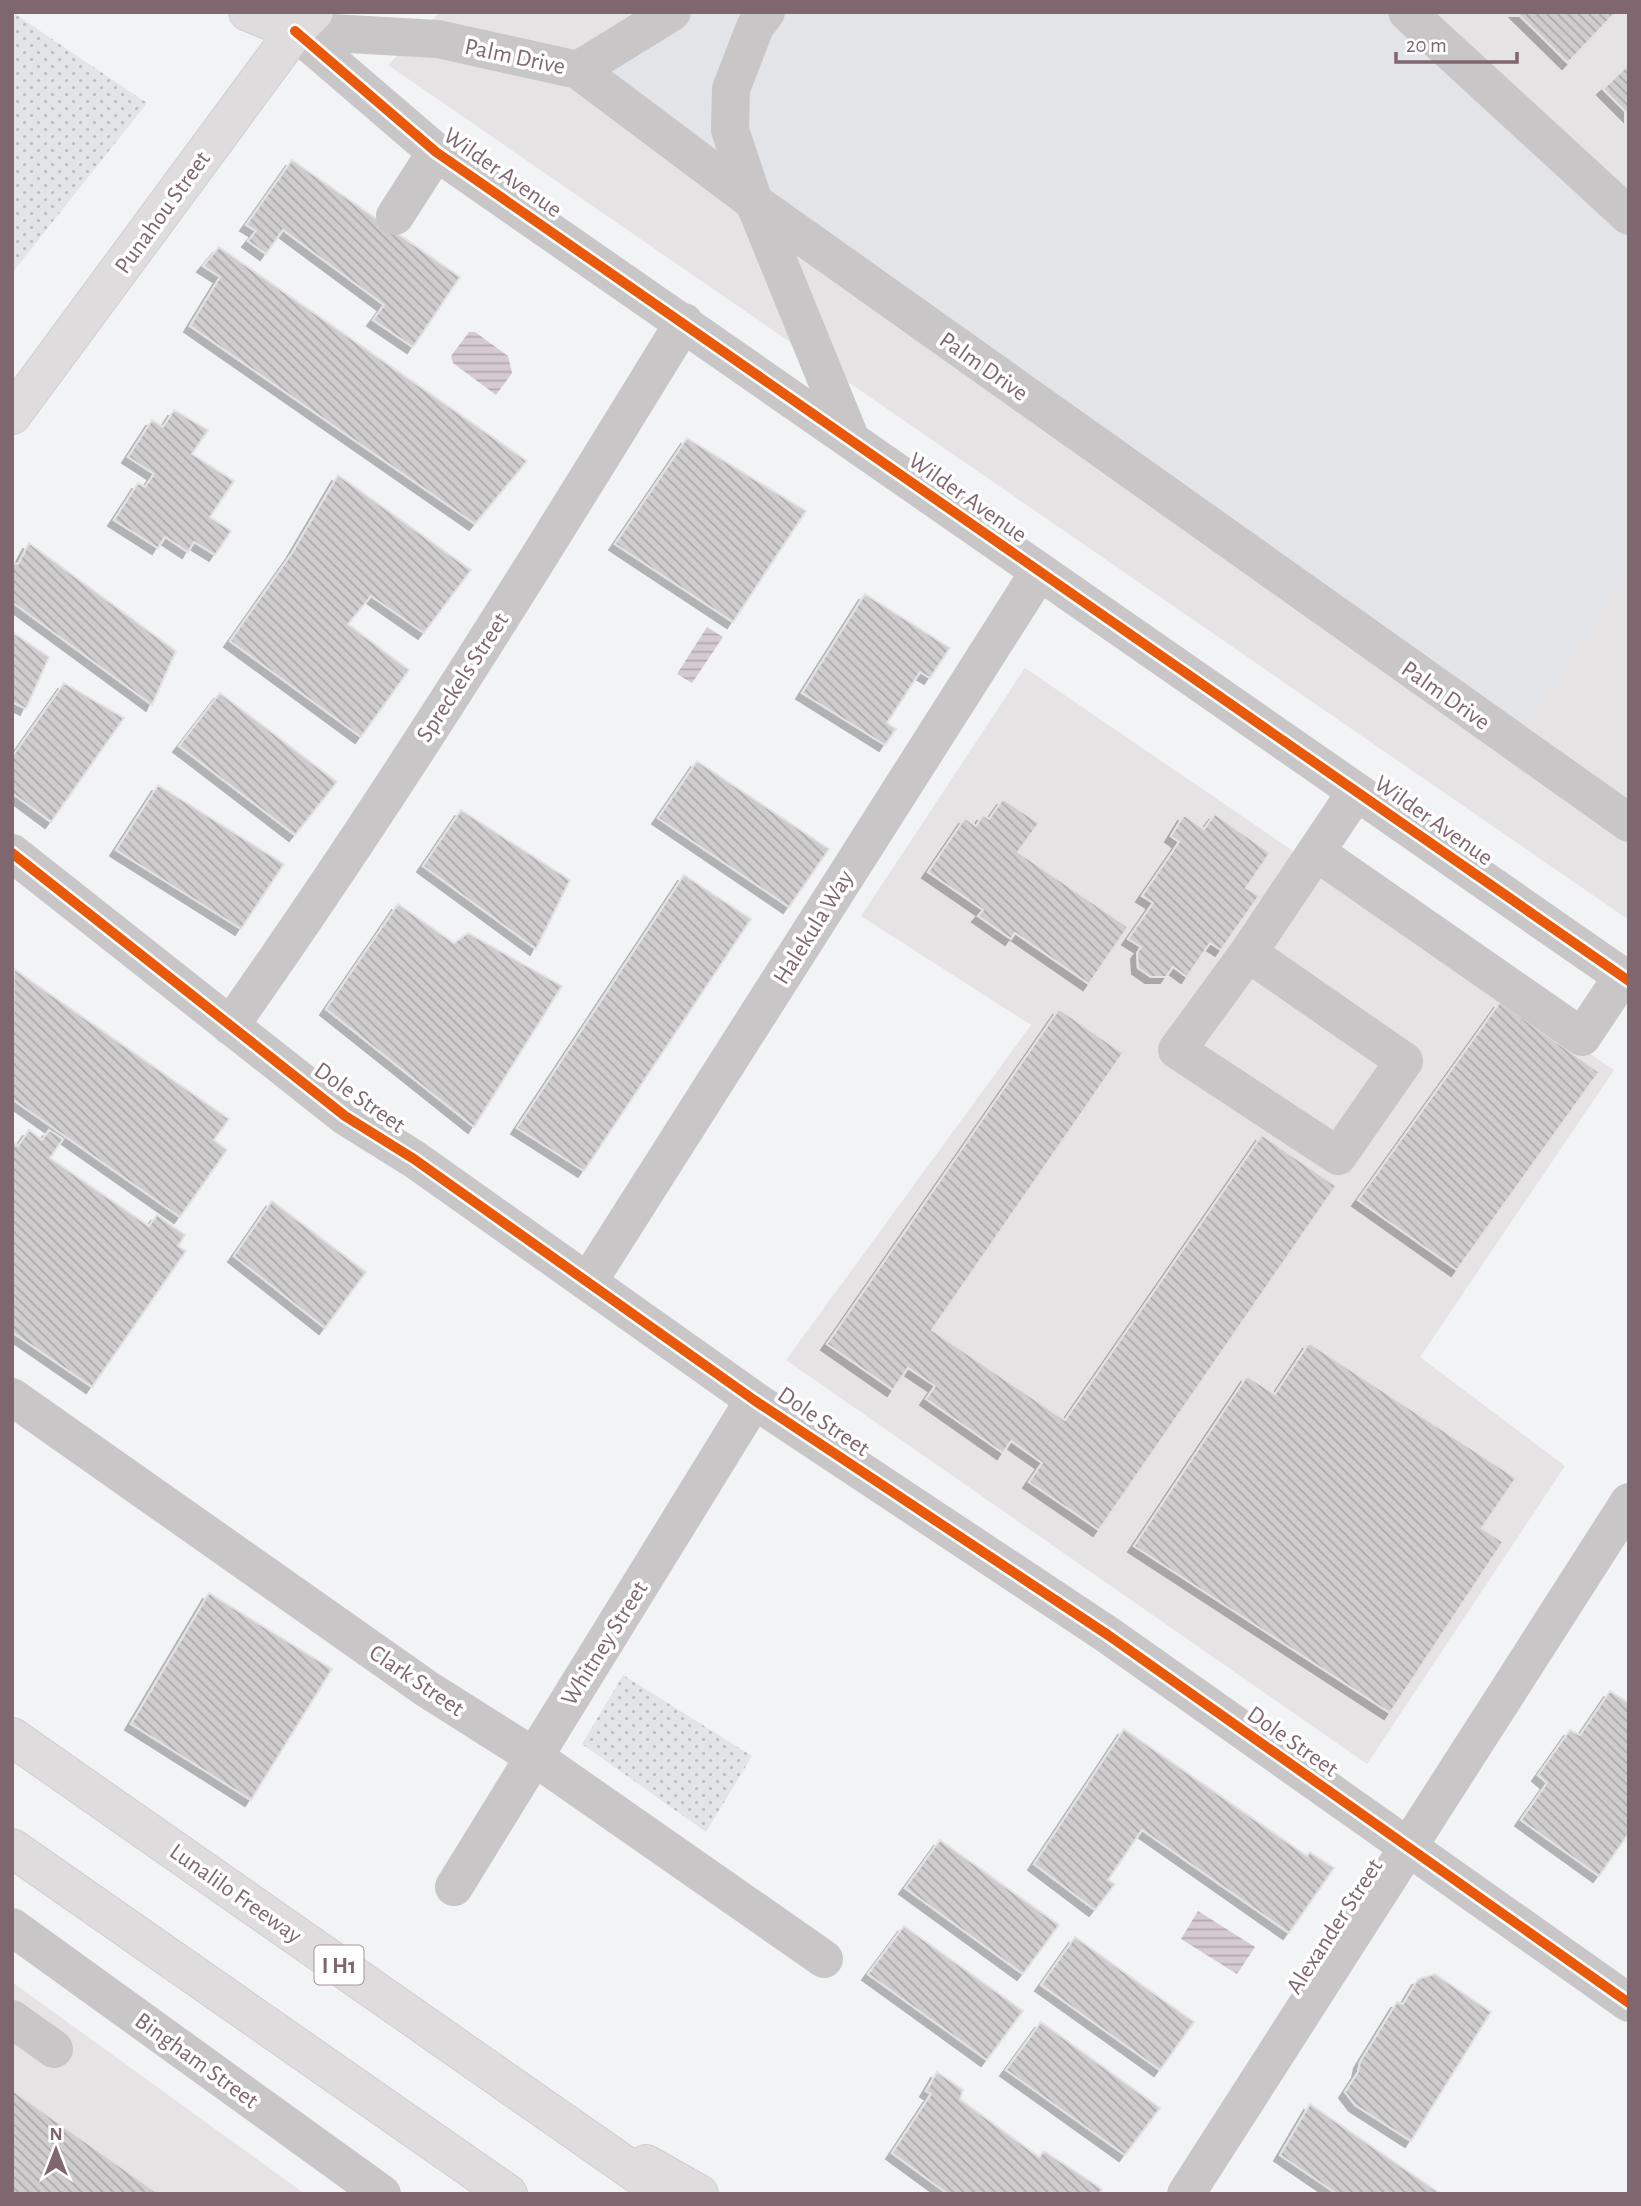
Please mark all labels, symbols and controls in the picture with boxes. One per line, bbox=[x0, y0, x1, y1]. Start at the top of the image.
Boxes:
scale bar bbox=[1396, 21, 1517, 65]
street label: Palm Drive bbox=[462, 35, 567, 79]
text: 20 m bbox=[1406, 35, 1447, 56]
street label: Wilder Avenue bbox=[439, 123, 566, 222]
street label: Punahou Street bbox=[111, 147, 215, 278]
street label: Palm Drive bbox=[935, 328, 1032, 406]
street label: Wilder Avenue bbox=[904, 448, 1031, 547]
street label: Spreckels Street bbox=[412, 609, 513, 746]
street label: Palm Drive bbox=[1397, 657, 1494, 735]
street label: Wilder Avenue bbox=[1370, 771, 1497, 870]
street label: Halekula Way bbox=[769, 866, 858, 989]
street label: Dole Street bbox=[310, 1058, 409, 1138]
street label: Dole Street bbox=[773, 1383, 874, 1461]
street label: Whitney Street bbox=[557, 1577, 653, 1710]
street label: Clark Street bbox=[365, 1641, 468, 1721]
street label: Dole Street bbox=[1243, 1702, 1342, 1782]
street label: Lunalilo Freeway bbox=[165, 1840, 306, 1948]
street label: Alexander Street bbox=[1282, 1854, 1388, 1998]
road number: I H1 bbox=[314, 1946, 364, 1984]
street label: Bingham Street bbox=[130, 2008, 263, 2114]
north arrow bbox=[21, 2115, 91, 2185]
text: N bbox=[49, 2125, 63, 2144]

